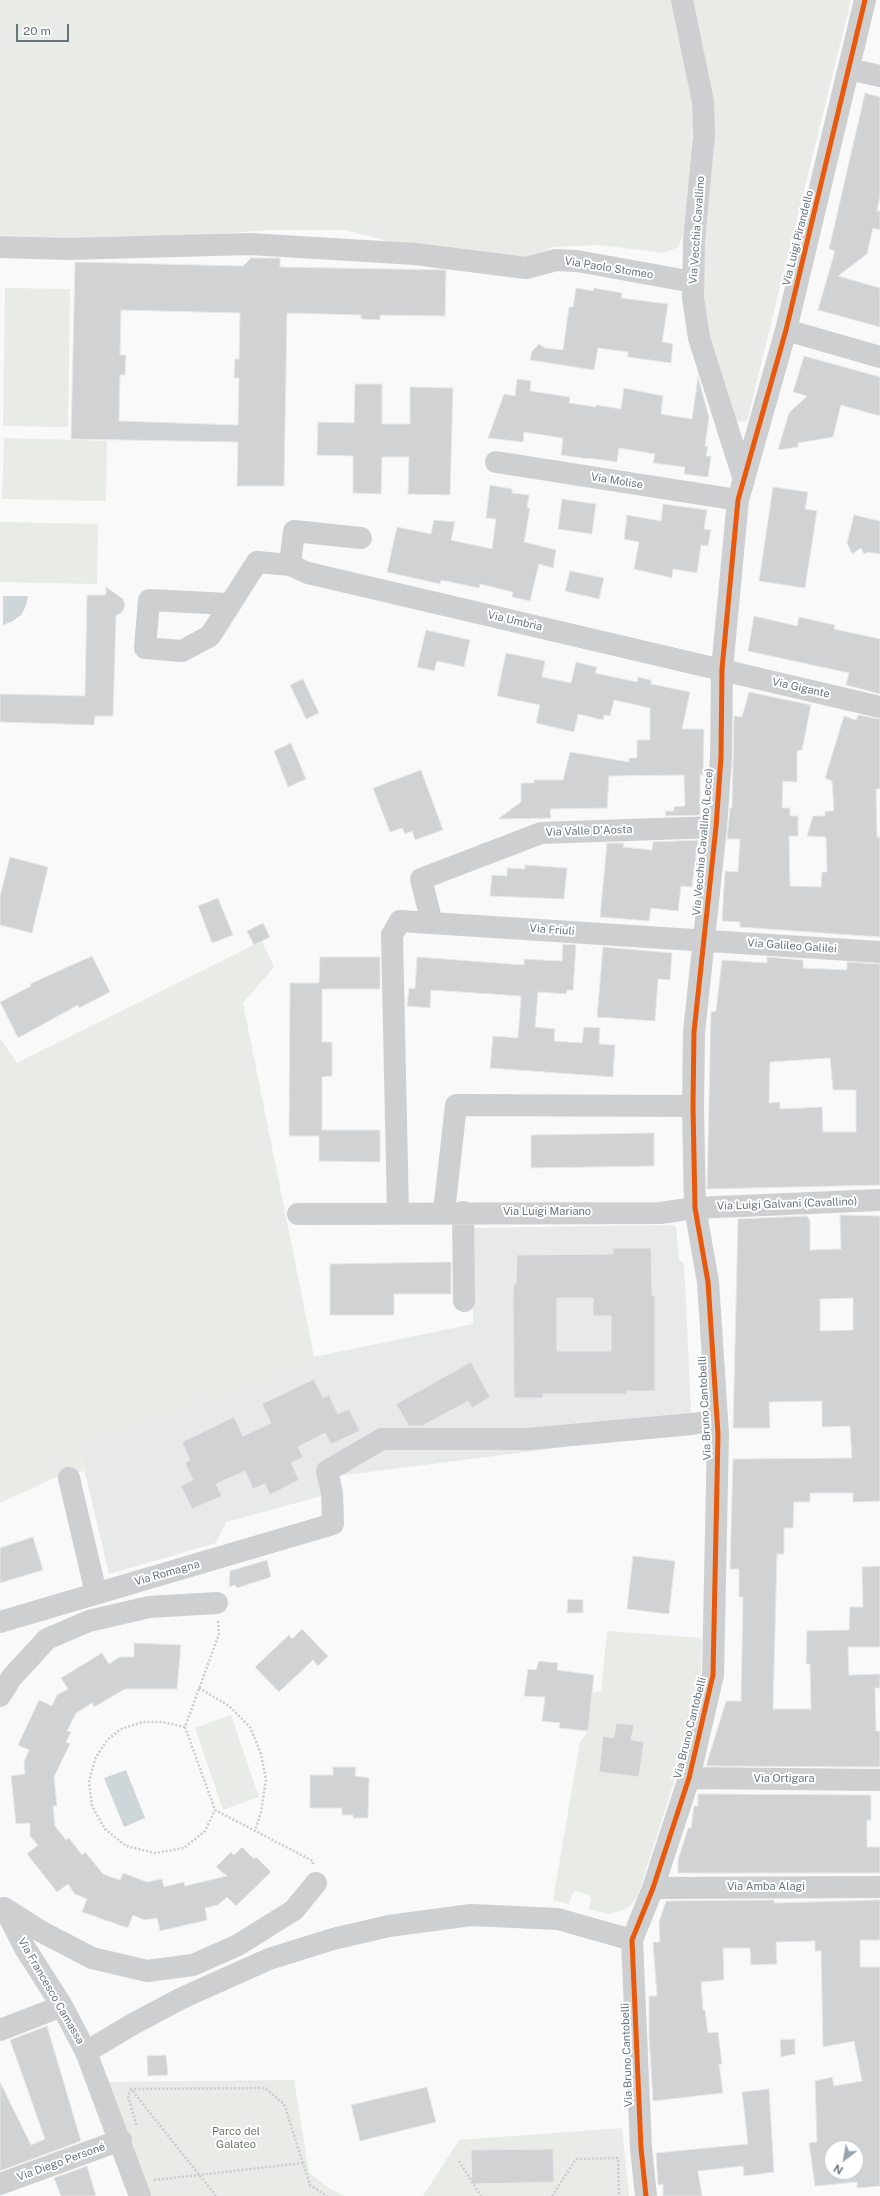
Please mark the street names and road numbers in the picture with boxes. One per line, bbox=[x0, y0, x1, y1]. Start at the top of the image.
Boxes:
street label: Via Vecchia Cavallino bbox=[687, 175, 707, 285]
street label: Via Luigi Pirandello bbox=[780, 189, 816, 287]
street label: Via Paolo Stomeo bbox=[564, 254, 654, 282]
street label: Via Molise bbox=[590, 470, 644, 492]
street label: Via Umbria bbox=[486, 608, 544, 634]
street label: Via Gigante bbox=[771, 675, 831, 701]
street label: Via Vecchia Cavallino (Lecce) bbox=[690, 768, 716, 916]
street label: Via Valle D'Aosta bbox=[545, 823, 633, 839]
street label: Via Friuli bbox=[529, 922, 575, 938]
street label: Via Galileo Galilei bbox=[747, 936, 837, 956]
street label: Via Luigi Galvani (Cavallino) bbox=[717, 1195, 857, 1213]
street label: Via Luigi Mariano bbox=[503, 1205, 591, 1219]
street label: Via Bruno Cantobelli bbox=[696, 1356, 714, 1460]
street label: Via Romagna bbox=[133, 1557, 201, 1589]
street label: Via Bruno Cantobelli bbox=[671, 1676, 709, 1780]
street label: Via Ortigara bbox=[754, 1772, 814, 1786]
street label: Via Amba Alagi bbox=[727, 1880, 805, 1894]
street label: Via Francesco Camassa bbox=[15, 1935, 87, 2047]
street label: Via Bruno Cantobelli bbox=[619, 2003, 635, 2107]
street label: Via Diego Personé bbox=[15, 2140, 107, 2184]

